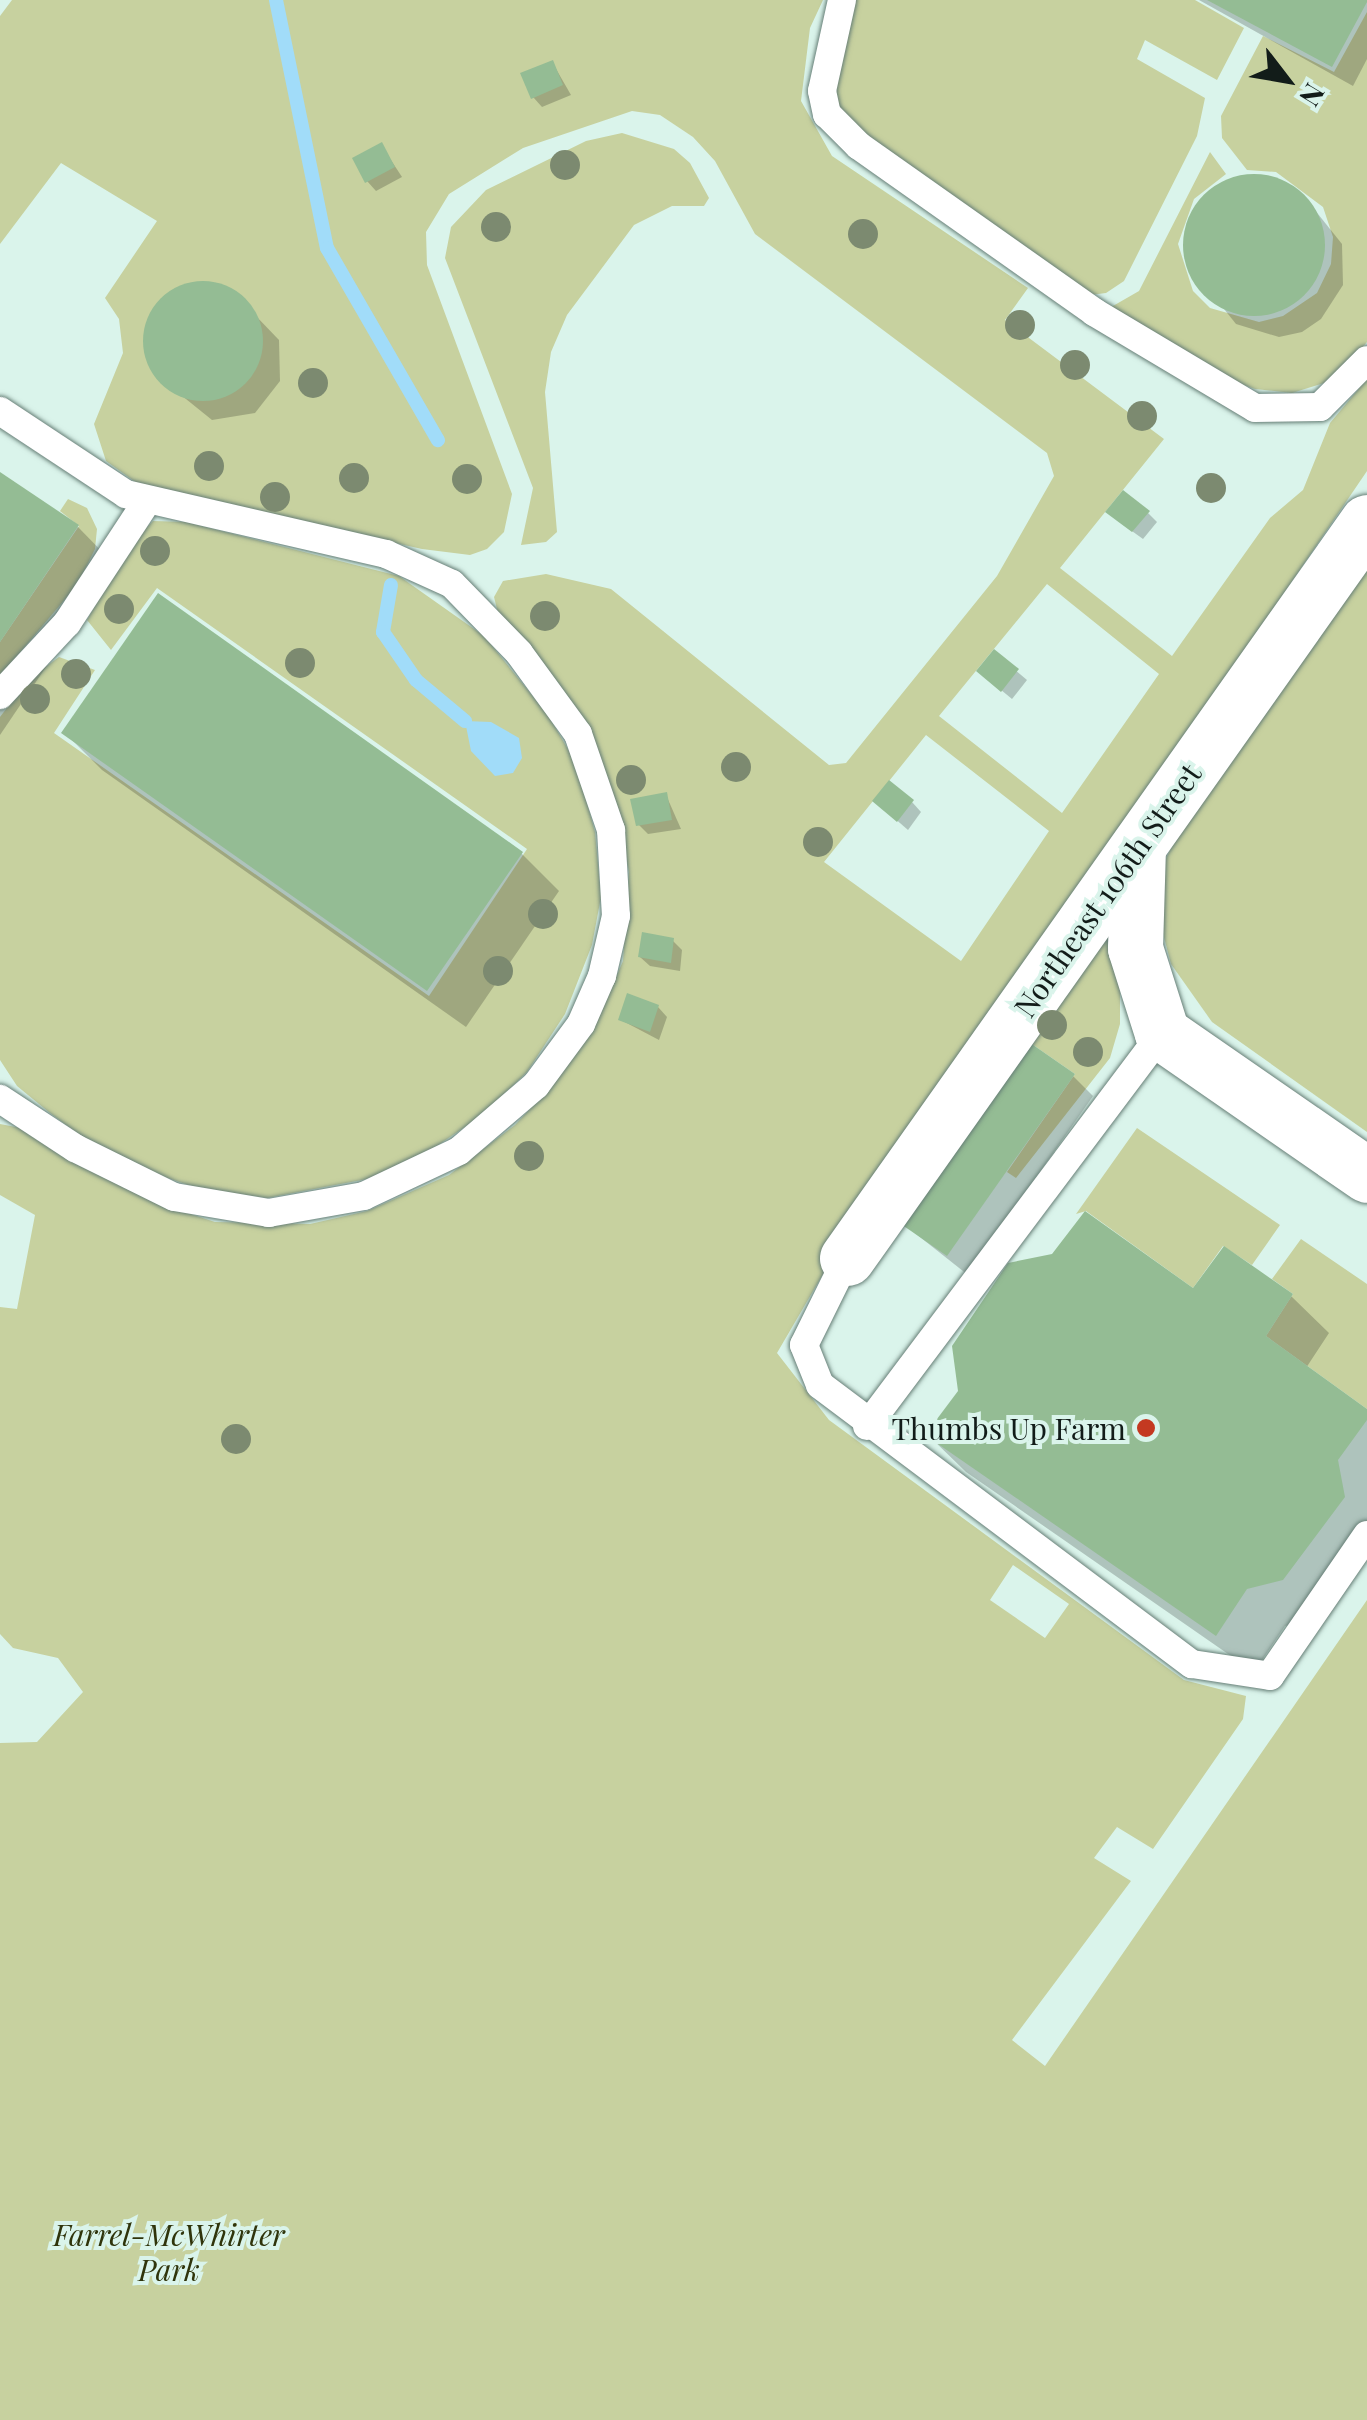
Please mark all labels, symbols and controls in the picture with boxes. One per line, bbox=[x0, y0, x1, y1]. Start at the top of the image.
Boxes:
north arrow bbox=[1237, 30, 1337, 130]
text: N bbox=[1292, 78, 1334, 114]
street label: Northeast 106th Street bbox=[1006, 756, 1208, 1024]
place label: Thumbs Up Farm bbox=[892, 1410, 1126, 1446]
marker: Thumbs Up Farm bbox=[1135, 1417, 1157, 1439]
park label: Farrel-McWhirter Park bbox=[53, 2216, 285, 2286]

